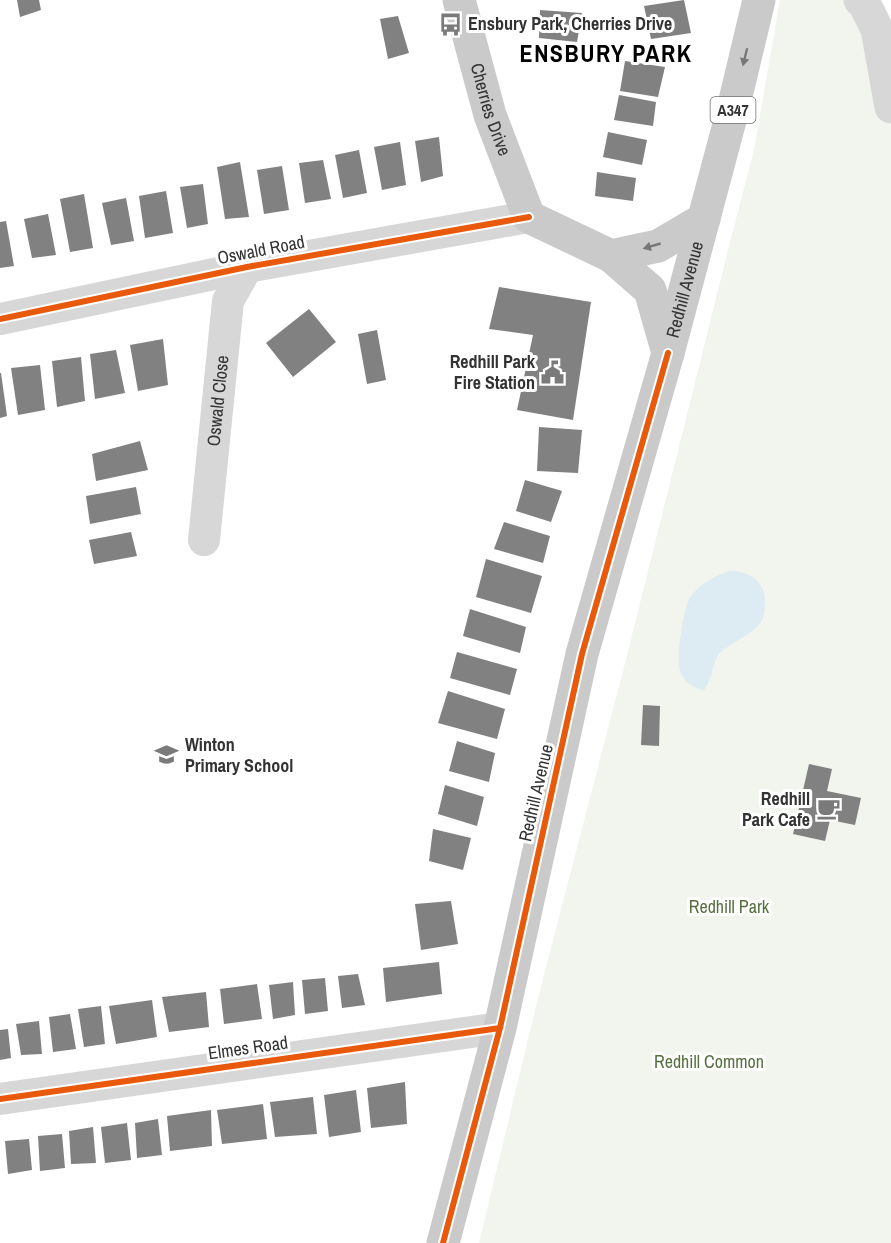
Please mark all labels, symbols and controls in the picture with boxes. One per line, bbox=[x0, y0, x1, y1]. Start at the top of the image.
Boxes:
bus stop icon: Ensbury Park, Cherries Drive bbox=[437, 11, 463, 37]
place label: Ensbury Park, Cherries Drive bbox=[468, 11, 672, 36]
district label: ENSBURY PARK bbox=[520, 37, 692, 69]
one-way arrow bbox=[740, 48, 750, 66]
street label: Cherries Drive bbox=[465, 60, 517, 159]
road number: A347 bbox=[710, 97, 756, 123]
street label: Oswald Road bbox=[215, 229, 307, 270]
street label: Redhill Avenue bbox=[660, 238, 709, 341]
one-way arrow bbox=[643, 242, 661, 252]
place label: Redhill Park Fire Station bbox=[450, 349, 536, 395]
street label: Oswald Close bbox=[201, 354, 234, 447]
public building icon: Redhill Park Fire Station bbox=[540, 359, 566, 385]
place label: Winton Primary School bbox=[185, 732, 293, 778]
school or university icon: Winton Primary School bbox=[154, 742, 180, 768]
street label: Redhill Avenue bbox=[512, 742, 559, 844]
place label: Redhill Park Cafe bbox=[742, 786, 810, 832]
cafe icon: Redhill Park Cafe bbox=[815, 796, 841, 822]
park label: Redhill Park bbox=[689, 894, 770, 919]
street label: Elmes Road bbox=[206, 1030, 289, 1065]
park label: Redhill Common bbox=[654, 1049, 764, 1074]

